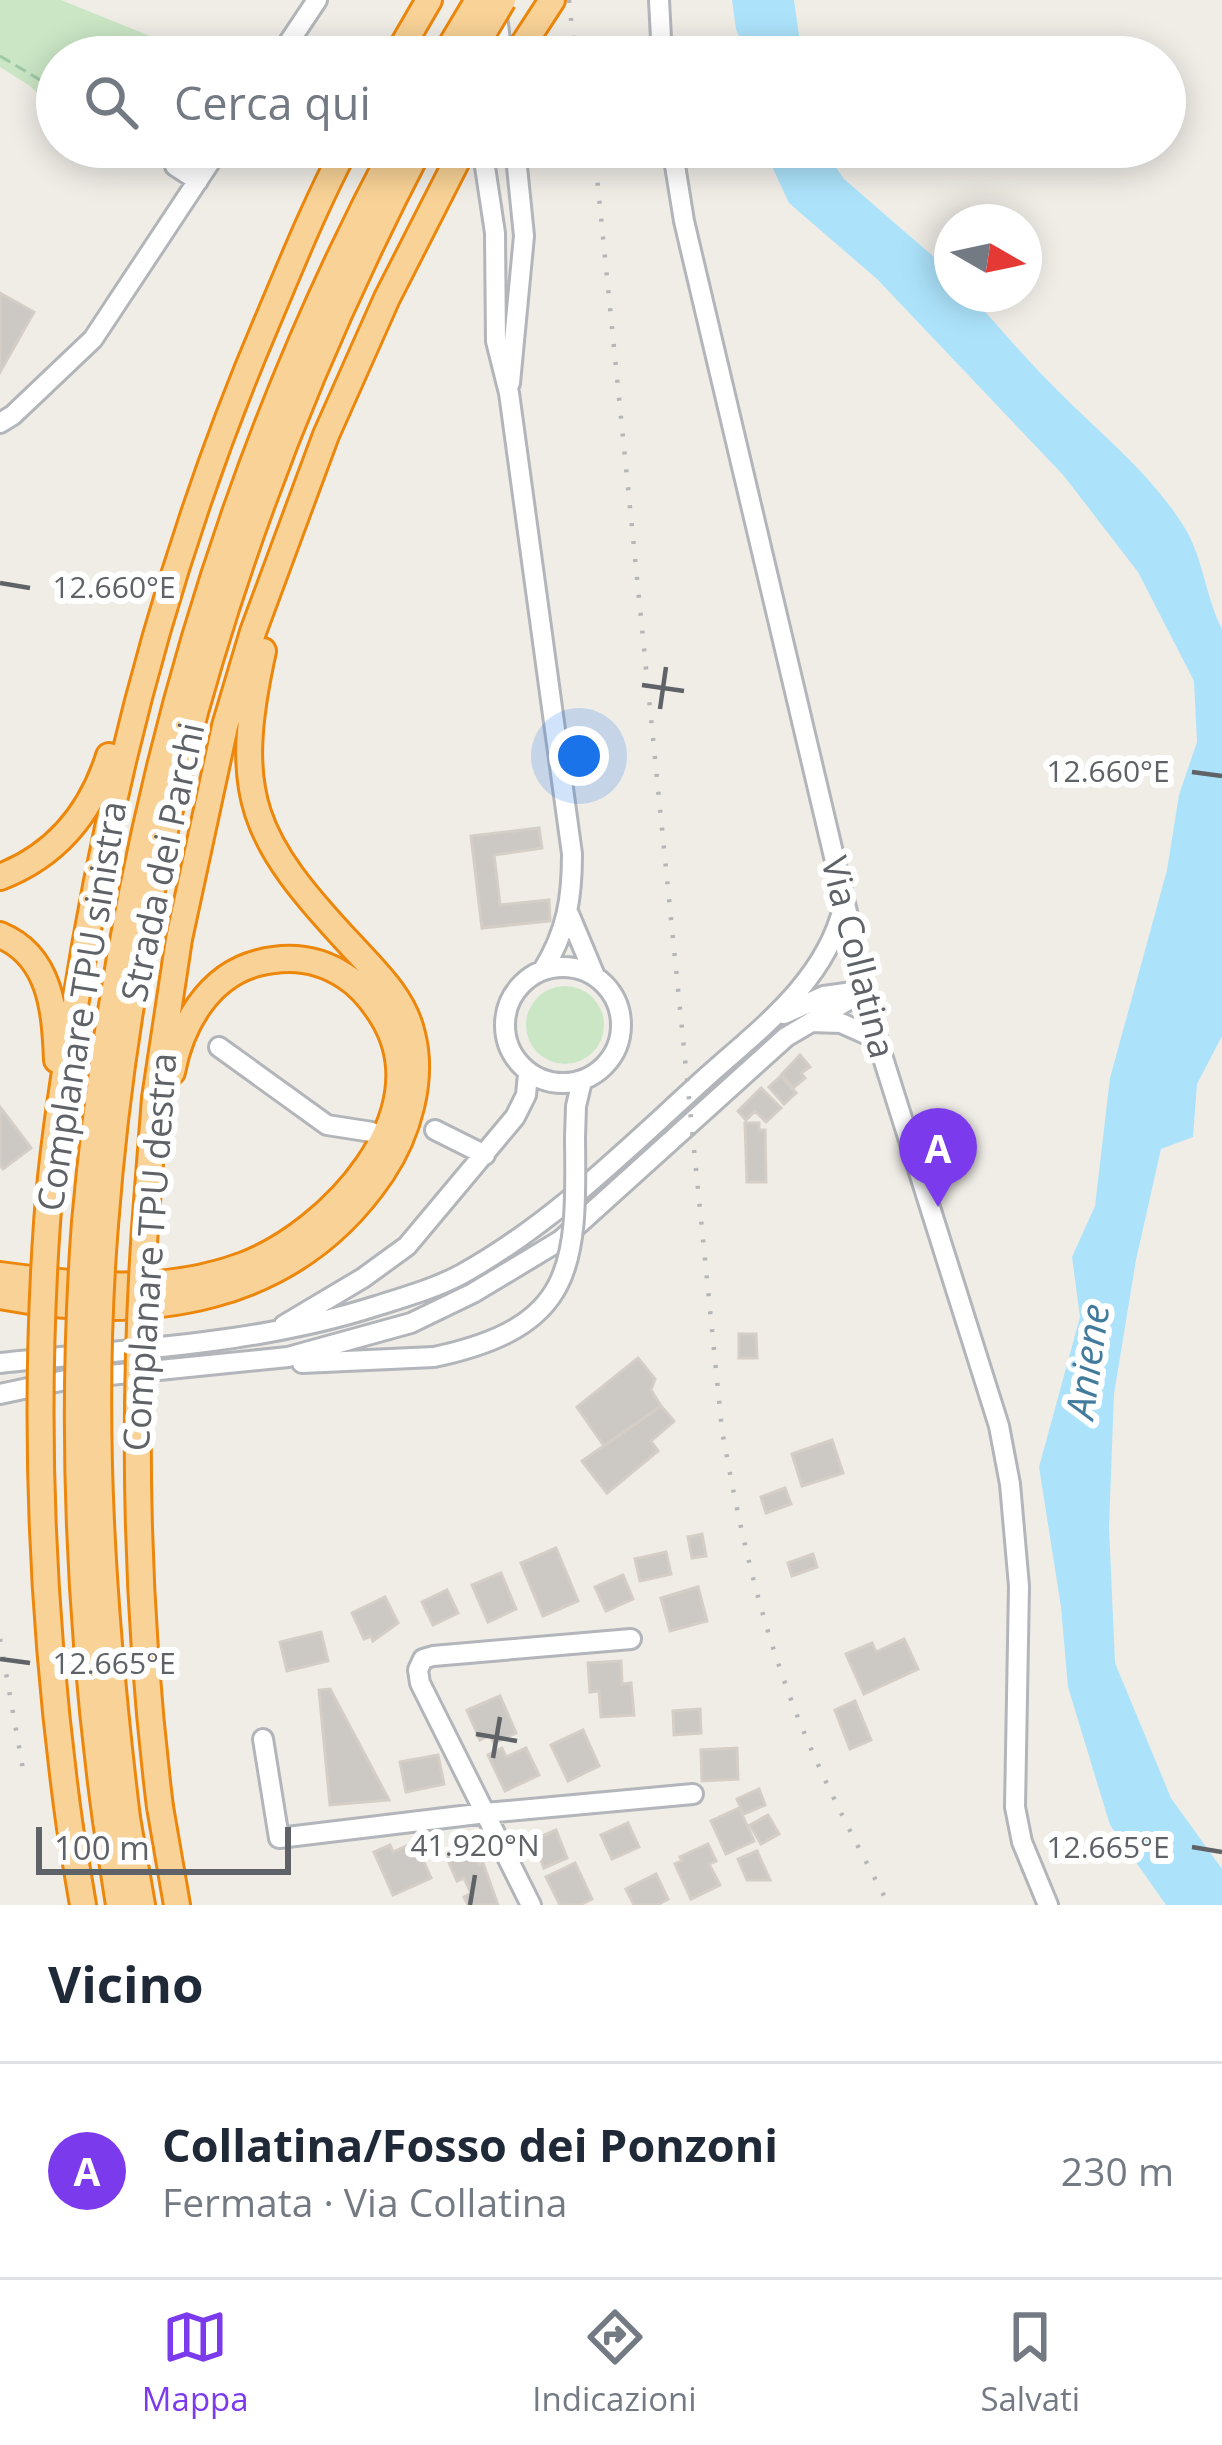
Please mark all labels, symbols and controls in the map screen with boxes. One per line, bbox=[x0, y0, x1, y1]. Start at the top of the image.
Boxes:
search box bbox=[36, 36, 1186, 168]
icon: search bbox=[78, 69, 144, 135]
text: Cerca qui bbox=[174, 72, 371, 133]
north arrow bbox=[934, 204, 1042, 312]
text: 12.660°E bbox=[52, 566, 176, 607]
street label: Strada dei Parchi bbox=[108, 718, 216, 1006]
your location bbox=[549, 726, 609, 786]
text: 12.660°E bbox=[1046, 750, 1170, 791]
street label: Complanare TPU sinistra bbox=[24, 798, 138, 1214]
street label: Via Collatina bbox=[810, 851, 908, 1063]
street label: Complanare TPU destra bbox=[111, 1051, 187, 1453]
pin: A bbox=[899, 1108, 977, 1207]
water label: Aniene bbox=[1051, 1300, 1120, 1425]
text: 12.665°E bbox=[52, 1642, 176, 1683]
scale bar bbox=[36, 1821, 291, 1874]
text: 41.920°N bbox=[410, 1824, 540, 1865]
text: 100 m bbox=[54, 1825, 150, 1870]
text: 12.665°E bbox=[1046, 1826, 1170, 1867]
text: Vicino bbox=[48, 1948, 204, 2018]
text: Collatina/Fosso dei Ponzoni bbox=[162, 2114, 778, 2175]
text: A bbox=[74, 2144, 100, 2197]
text: 230 m bbox=[1061, 2144, 1174, 2197]
text: Fermata · Via Collatina bbox=[162, 2175, 567, 2228]
tab: Mappa bbox=[142, 2304, 249, 2421]
tab: Indicazioni bbox=[532, 2304, 697, 2421]
tab: Salvati bbox=[980, 2304, 1080, 2421]

